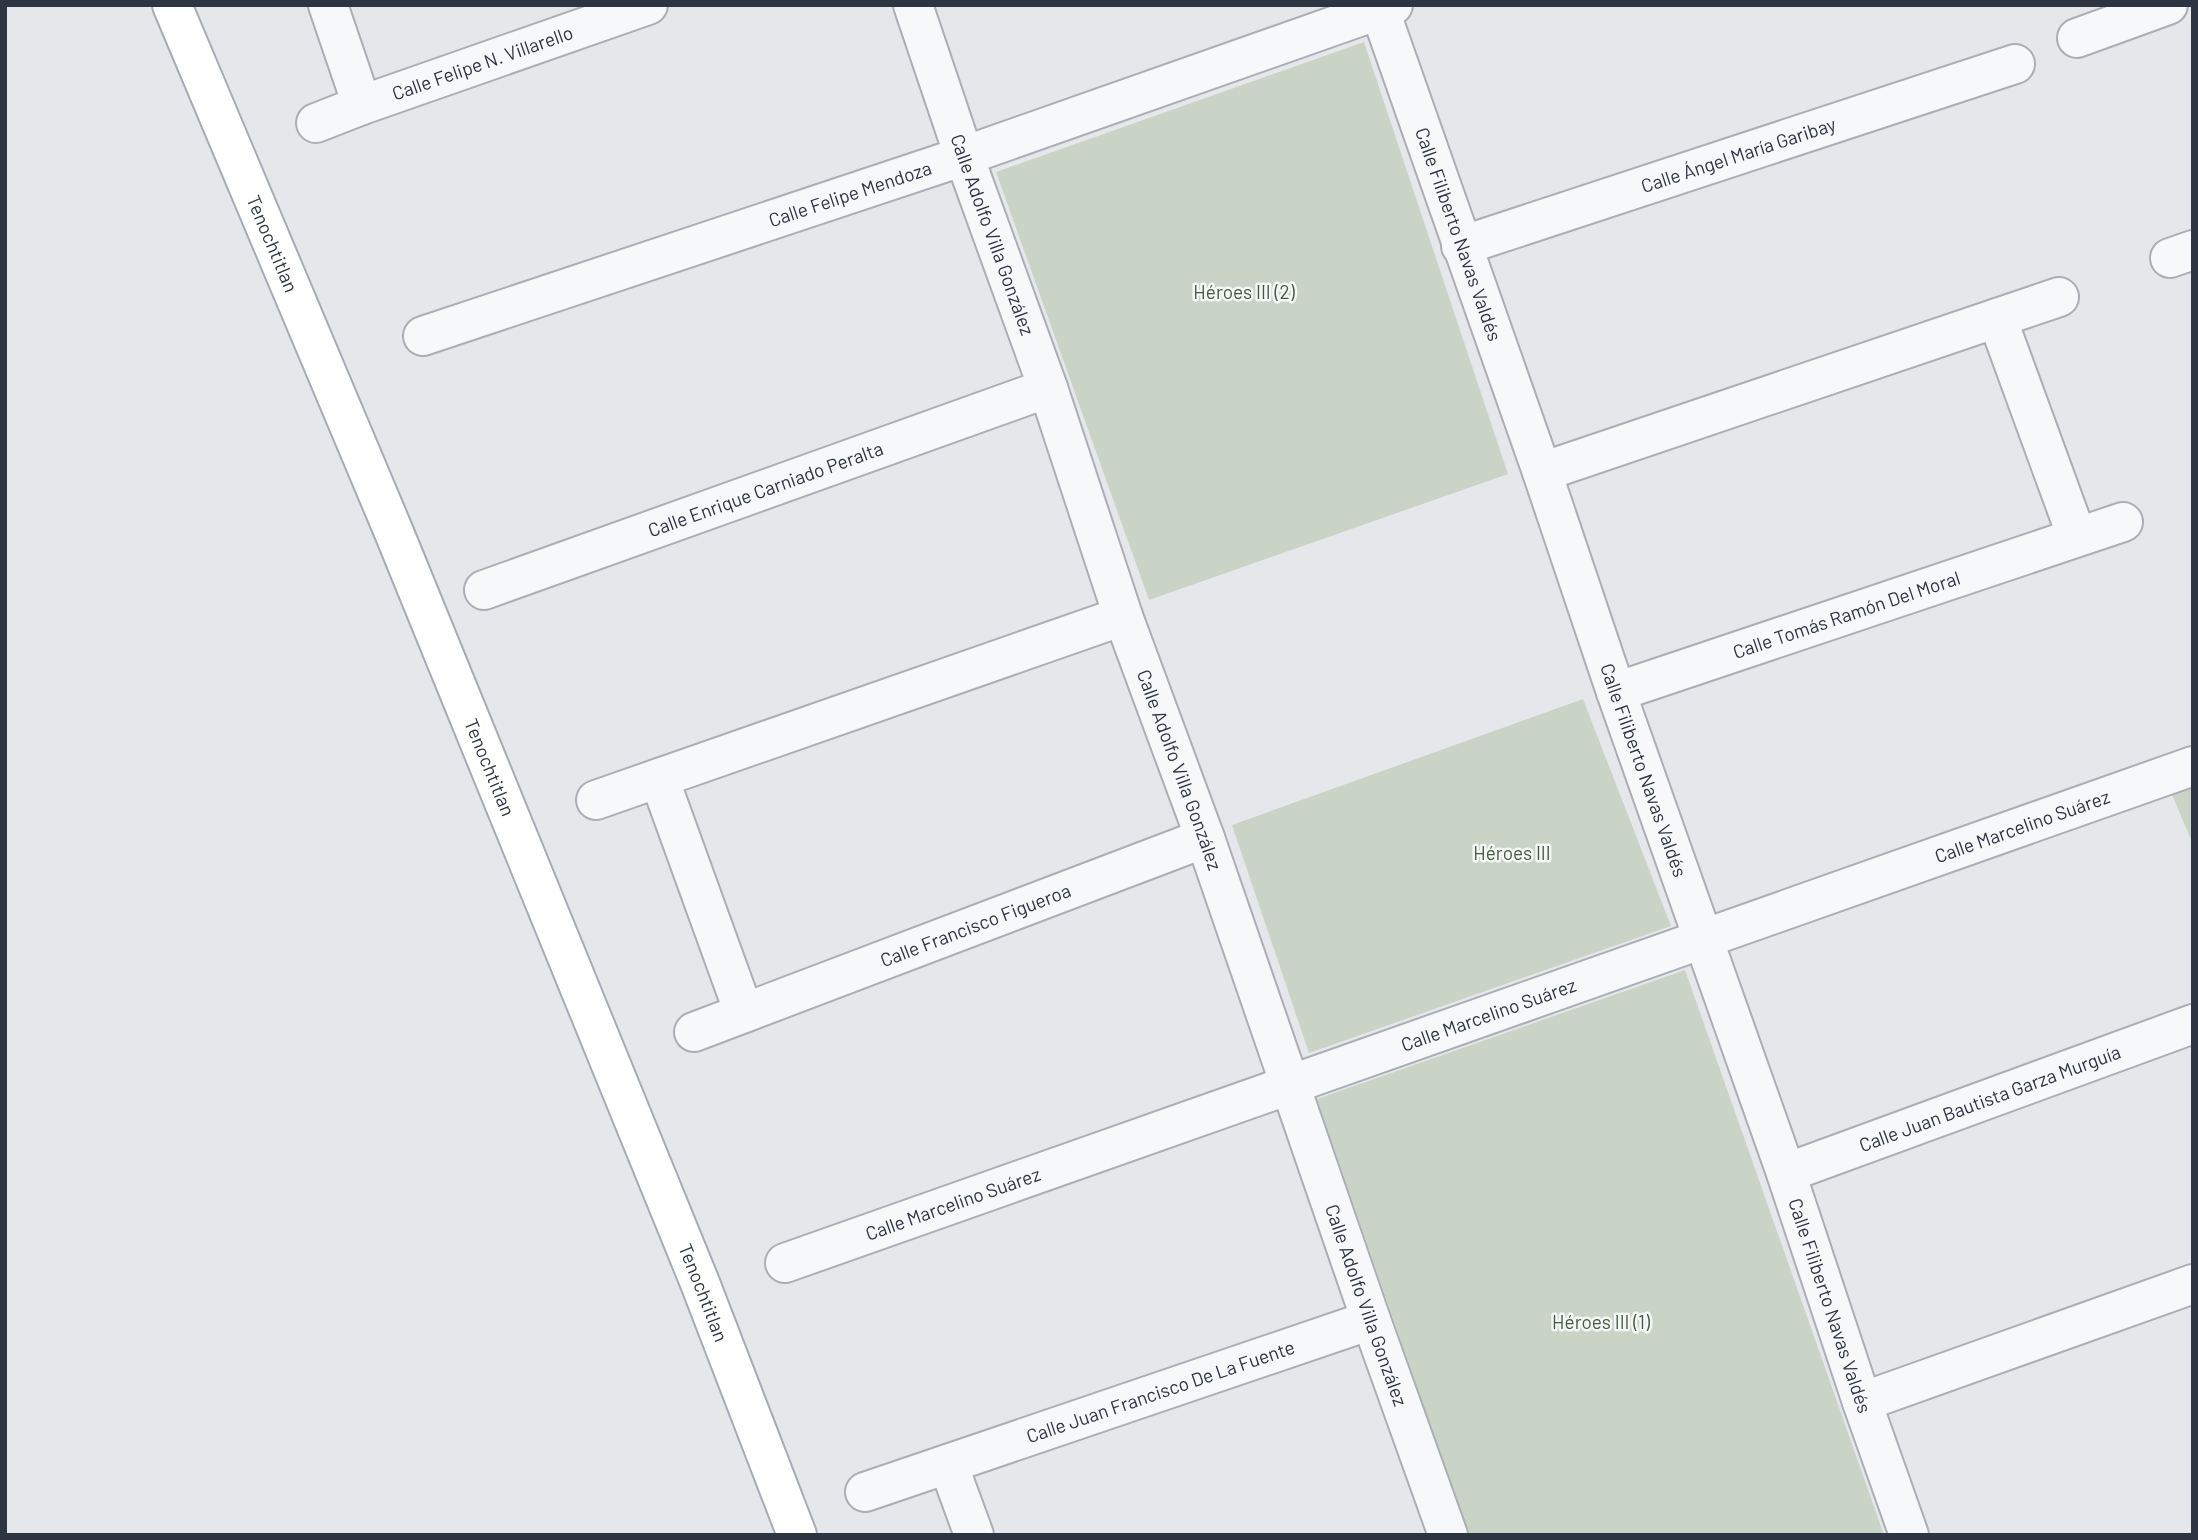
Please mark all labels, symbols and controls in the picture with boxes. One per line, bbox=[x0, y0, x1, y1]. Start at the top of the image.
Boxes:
street label: Calle Felipe N. Villarello bbox=[389, 20, 576, 105]
street label: Calle Ángel María Garibay bbox=[1638, 112, 1839, 197]
street label: Calle Filiberto Navas Valdés bbox=[1411, 124, 1507, 344]
street label: Calle Adolfo Villa González bbox=[946, 131, 1040, 338]
street label: Calle Felipe Mendoza bbox=[765, 156, 934, 231]
street label: Tenochtitlan bbox=[242, 191, 304, 296]
park label: Héroes III (2) bbox=[1193, 280, 1296, 303]
street label: Calle Enrique Carniado Peralta bbox=[645, 436, 886, 541]
street label: Calle Tomás Ramón Del Moral bbox=[1730, 565, 1963, 663]
street label: Calle Filiberto Navas Valdés bbox=[1596, 660, 1692, 880]
street label: Calle Adolfo Villa González bbox=[1133, 666, 1227, 873]
street label: Tenochtitlan bbox=[460, 715, 520, 819]
street label: Calle Marcelino Suárez bbox=[1931, 784, 2113, 867]
park label: Héroes III bbox=[1473, 841, 1551, 864]
street label: Calle Francisco Figueroa bbox=[877, 878, 1074, 971]
street label: Calle Marcelino Suárez bbox=[1398, 973, 1579, 1056]
street label: Calle Juan Bautista Garza Murguía bbox=[1856, 1040, 2123, 1156]
street label: Calle Marcelino Suárez bbox=[862, 1162, 1043, 1245]
street label: Calle Filiberto Navas Valdés bbox=[1784, 1195, 1877, 1416]
street label: Calle Adolfo Villa González bbox=[1321, 1201, 1413, 1409]
street label: Tenochtitlan bbox=[674, 1240, 733, 1345]
park label: Héroes III (1) bbox=[1552, 1310, 1651, 1333]
street label: Calle Juan Francisco De La Fuente bbox=[1023, 1335, 1297, 1447]

